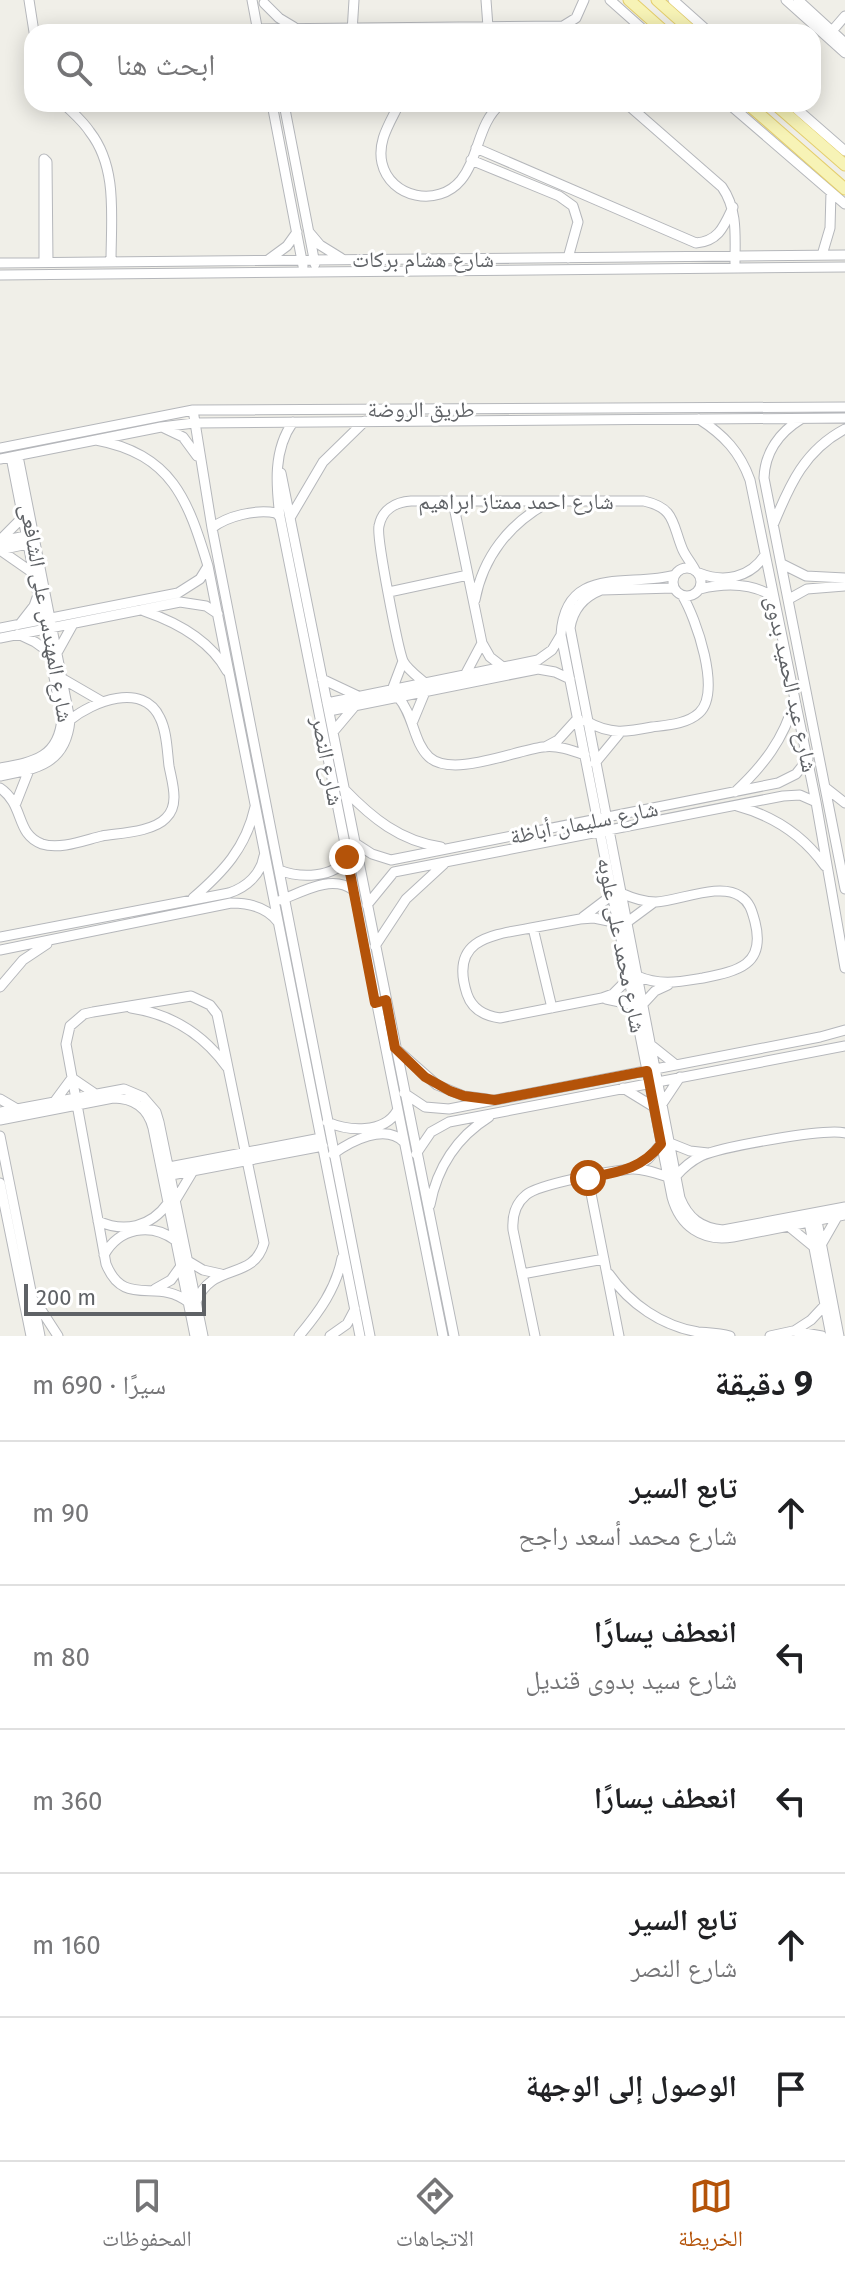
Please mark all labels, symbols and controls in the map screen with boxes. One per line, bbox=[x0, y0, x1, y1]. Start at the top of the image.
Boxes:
search box bbox=[24, 24, 821, 112]
icon: search bbox=[52, 46, 96, 90]
text: ابحث هنا bbox=[116, 47, 215, 83]
street label: شارع هشام بركات bbox=[352, 246, 494, 274]
street label: طريق الروضة bbox=[367, 396, 475, 423]
street label: شارع احمد ممتاز ابراهيم bbox=[418, 488, 614, 516]
street label: شارع المهندس على الشافعى bbox=[14, 502, 79, 724]
street label: شارع عبد الحميد بدوى bbox=[760, 593, 823, 775]
street label: شارع النصر bbox=[305, 713, 349, 808]
street label: شارع سليمان أباظة bbox=[508, 795, 660, 850]
route end bbox=[329, 839, 365, 875]
street label: شارع محمد على علوبه bbox=[591, 855, 652, 1035]
route start bbox=[570, 1160, 606, 1196]
scale bar bbox=[24, 1280, 206, 1316]
text: 200 m bbox=[36, 1284, 96, 1311]
text: 9 دقيقة bbox=[714, 1363, 813, 1404]
text: سيرًا · 690 m bbox=[32, 1370, 166, 1401]
text: تابع السير bbox=[630, 1470, 737, 1506]
icon: ahead bbox=[769, 1491, 813, 1535]
text: 90 m bbox=[32, 1498, 89, 1529]
text: شارع محمد أسعد راجح bbox=[518, 1521, 737, 1552]
text: انعطف يسارًا bbox=[594, 1614, 737, 1650]
icon: left bbox=[769, 1635, 813, 1679]
text: 80 m bbox=[32, 1642, 90, 1673]
text: شارع سيد بدوى قنديل bbox=[525, 1665, 737, 1696]
icon: left bbox=[769, 1779, 813, 1823]
text: انعطف يسارًا bbox=[594, 1780, 737, 1816]
text: 360 m bbox=[32, 1786, 103, 1817]
text: تابع السير bbox=[630, 1902, 737, 1938]
icon: ahead bbox=[769, 1923, 813, 1967]
text: 160 m bbox=[32, 1930, 101, 1961]
text: شارع النصر bbox=[631, 1953, 737, 1984]
icon: arrive bbox=[769, 2067, 813, 2111]
text: الوصول إلى الوجهة bbox=[526, 2068, 737, 2104]
tab: المحفوظات bbox=[102, 2174, 192, 2260]
tab: الاتجاهات bbox=[396, 2174, 474, 2260]
tab: الخريطة bbox=[678, 2174, 743, 2260]

